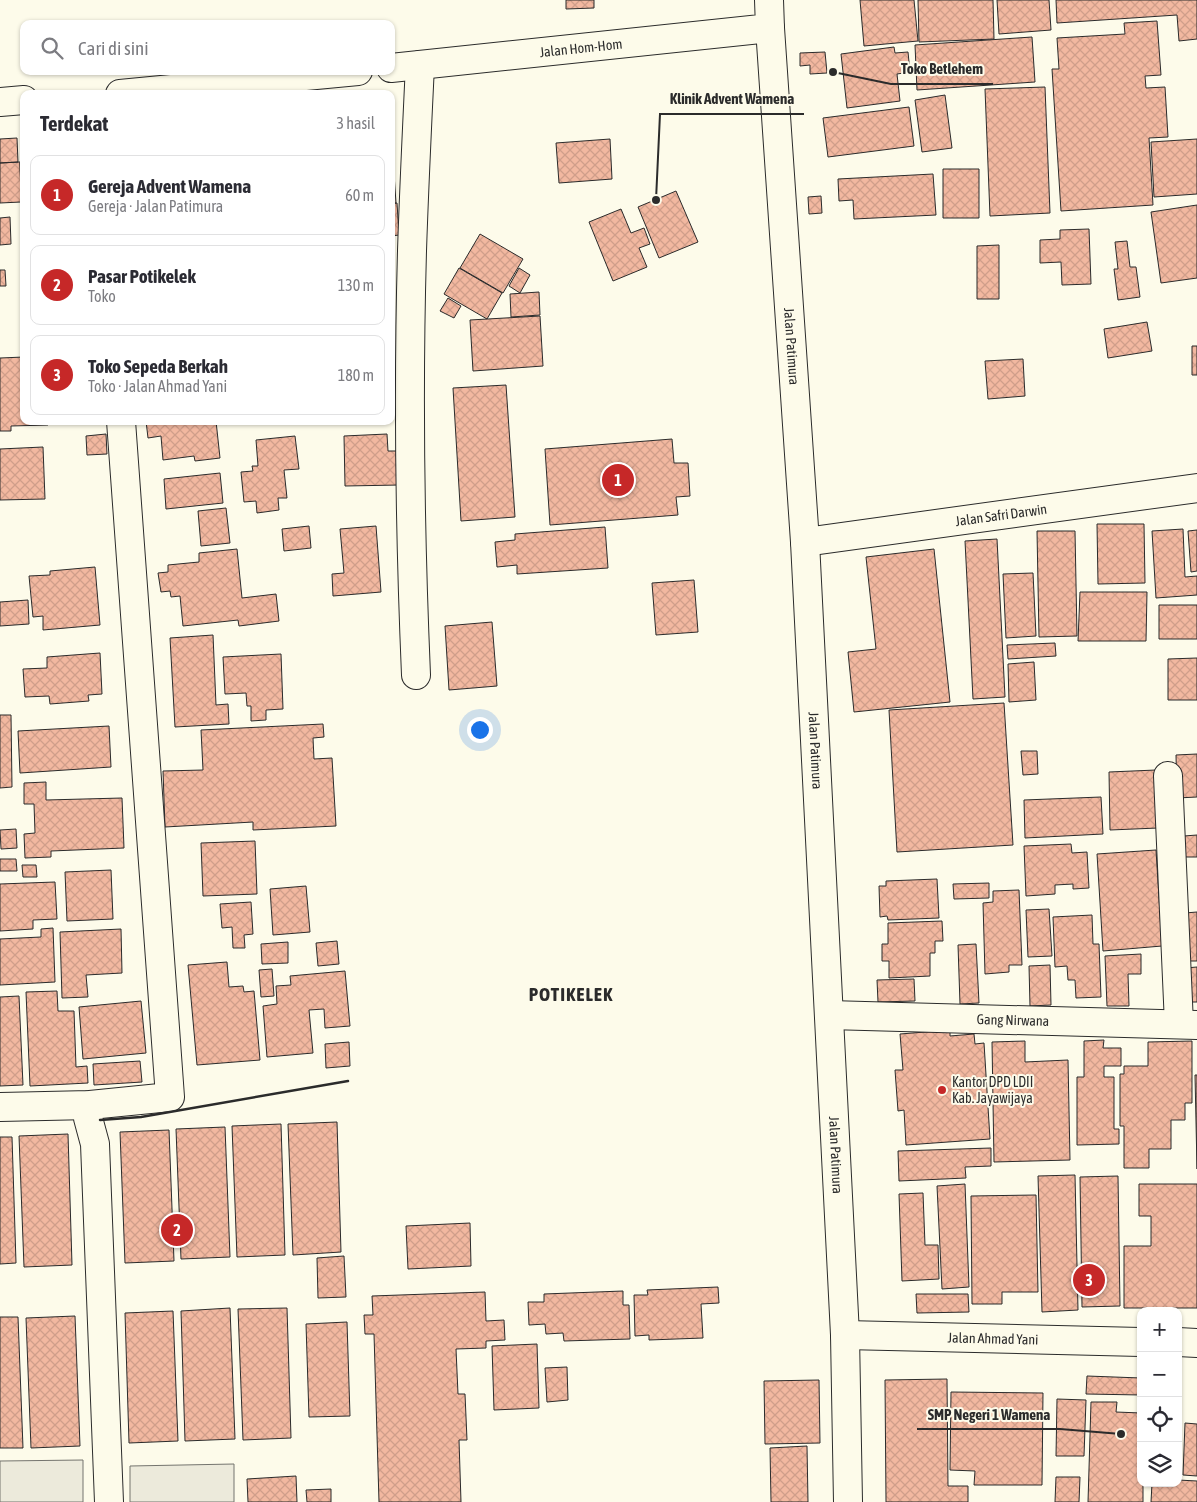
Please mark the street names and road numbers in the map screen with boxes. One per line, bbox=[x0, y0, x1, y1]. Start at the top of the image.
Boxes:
street label: Jalan Hom-Hom bbox=[539, 36, 623, 60]
street label: Jalan Patimura bbox=[781, 307, 802, 386]
street label: Jalan Safri Darwin bbox=[954, 501, 1048, 529]
street label: Jalan Patimura bbox=[806, 711, 825, 790]
street label: Gang Nirwana bbox=[977, 1011, 1049, 1029]
street label: Jalan Patimura bbox=[826, 1116, 846, 1194]
street label: Jalan Ahmad Yani bbox=[947, 1329, 1039, 1348]

